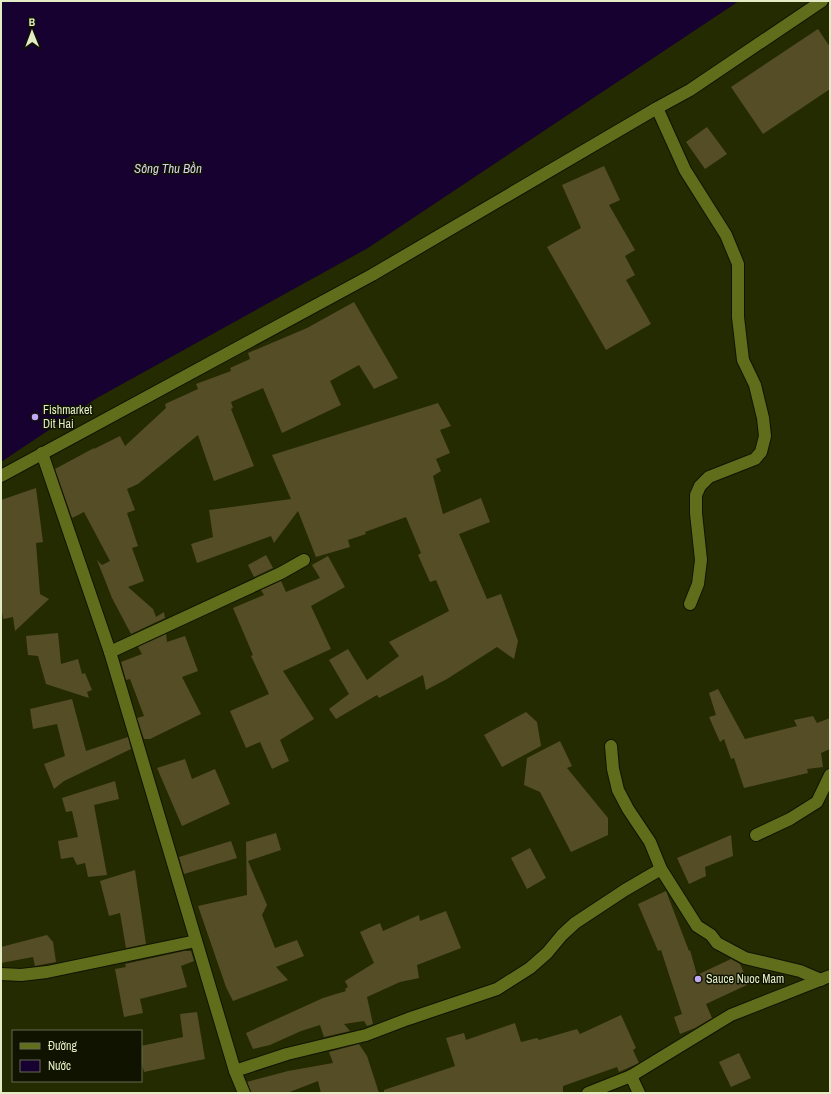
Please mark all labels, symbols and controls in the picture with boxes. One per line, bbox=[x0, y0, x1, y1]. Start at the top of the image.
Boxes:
north arrow bbox=[12, 12, 52, 52]
text: B bbox=[28, 15, 36, 29]
water label: Sông Thu Bồn bbox=[134, 160, 202, 177]
place label: Fishmarket Dit Hai bbox=[43, 402, 92, 432]
marker: Fishmarket Dit Hai bbox=[30, 412, 40, 422]
place label: Sauce Nuoc Mam bbox=[706, 971, 784, 987]
marker: Sauce Nuoc Mam bbox=[693, 974, 703, 984]
legend bbox=[12, 1030, 142, 1082]
text: Đường bbox=[48, 1038, 78, 1054]
text: Nước bbox=[48, 1058, 71, 1074]

